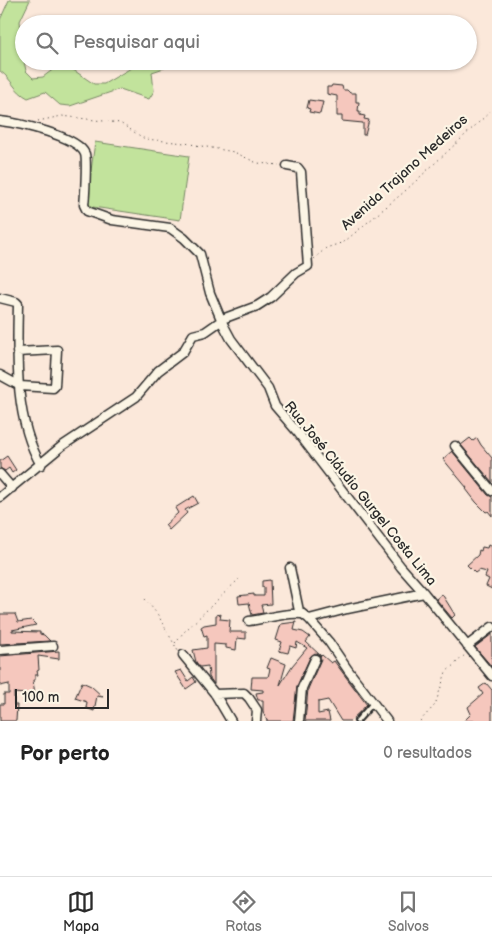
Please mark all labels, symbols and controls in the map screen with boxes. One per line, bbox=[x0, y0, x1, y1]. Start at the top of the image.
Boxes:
search box bbox=[15, 15, 477, 70]
icon: search bbox=[33, 29, 61, 57]
text: Pesquisar aqui bbox=[73, 31, 200, 54]
street label: Avenida Trajano Medeiros bbox=[338, 111, 471, 234]
street label: Rua José Cláudio Gurgel Costa Lima bbox=[281, 398, 440, 589]
scale bar bbox=[15, 686, 109, 709]
text: 100 m bbox=[22, 689, 59, 706]
text: Por perto bbox=[20, 741, 110, 766]
text: 0 resultados bbox=[383, 744, 472, 763]
tab: Mapa bbox=[63, 888, 99, 935]
tab: Rotas bbox=[225, 888, 262, 935]
tab: Salvos bbox=[388, 888, 429, 935]

